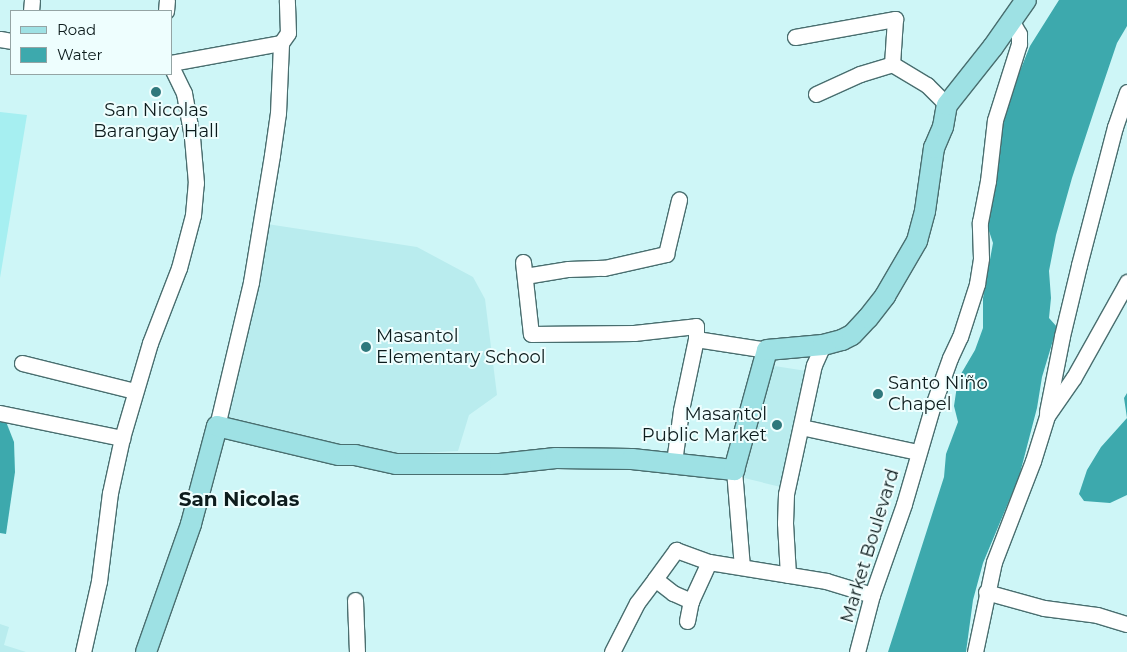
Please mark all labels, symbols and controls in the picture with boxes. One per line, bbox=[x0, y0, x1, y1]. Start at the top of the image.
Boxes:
legend bbox=[10, 10, 172, 75]
text: Road bbox=[57, 20, 96, 39]
text: Water bbox=[57, 45, 103, 64]
marker: San Nicolas Barangay Hall bbox=[150, 86, 162, 98]
place label: San Nicolas Barangay Hall bbox=[93, 100, 219, 142]
place label: Masantol Elementary School bbox=[376, 326, 546, 368]
marker: Masantol Elementary School bbox=[360, 341, 372, 353]
place label: Santo Niño Chapel bbox=[888, 373, 988, 416]
marker: Santo Niño Chapel bbox=[872, 388, 884, 400]
place label: Masantol Public Market bbox=[642, 404, 767, 446]
marker: Masantol Public Market bbox=[771, 419, 783, 431]
street label: Market Boulevard bbox=[836, 466, 904, 626]
district label: San Nicolas bbox=[179, 487, 299, 511]

